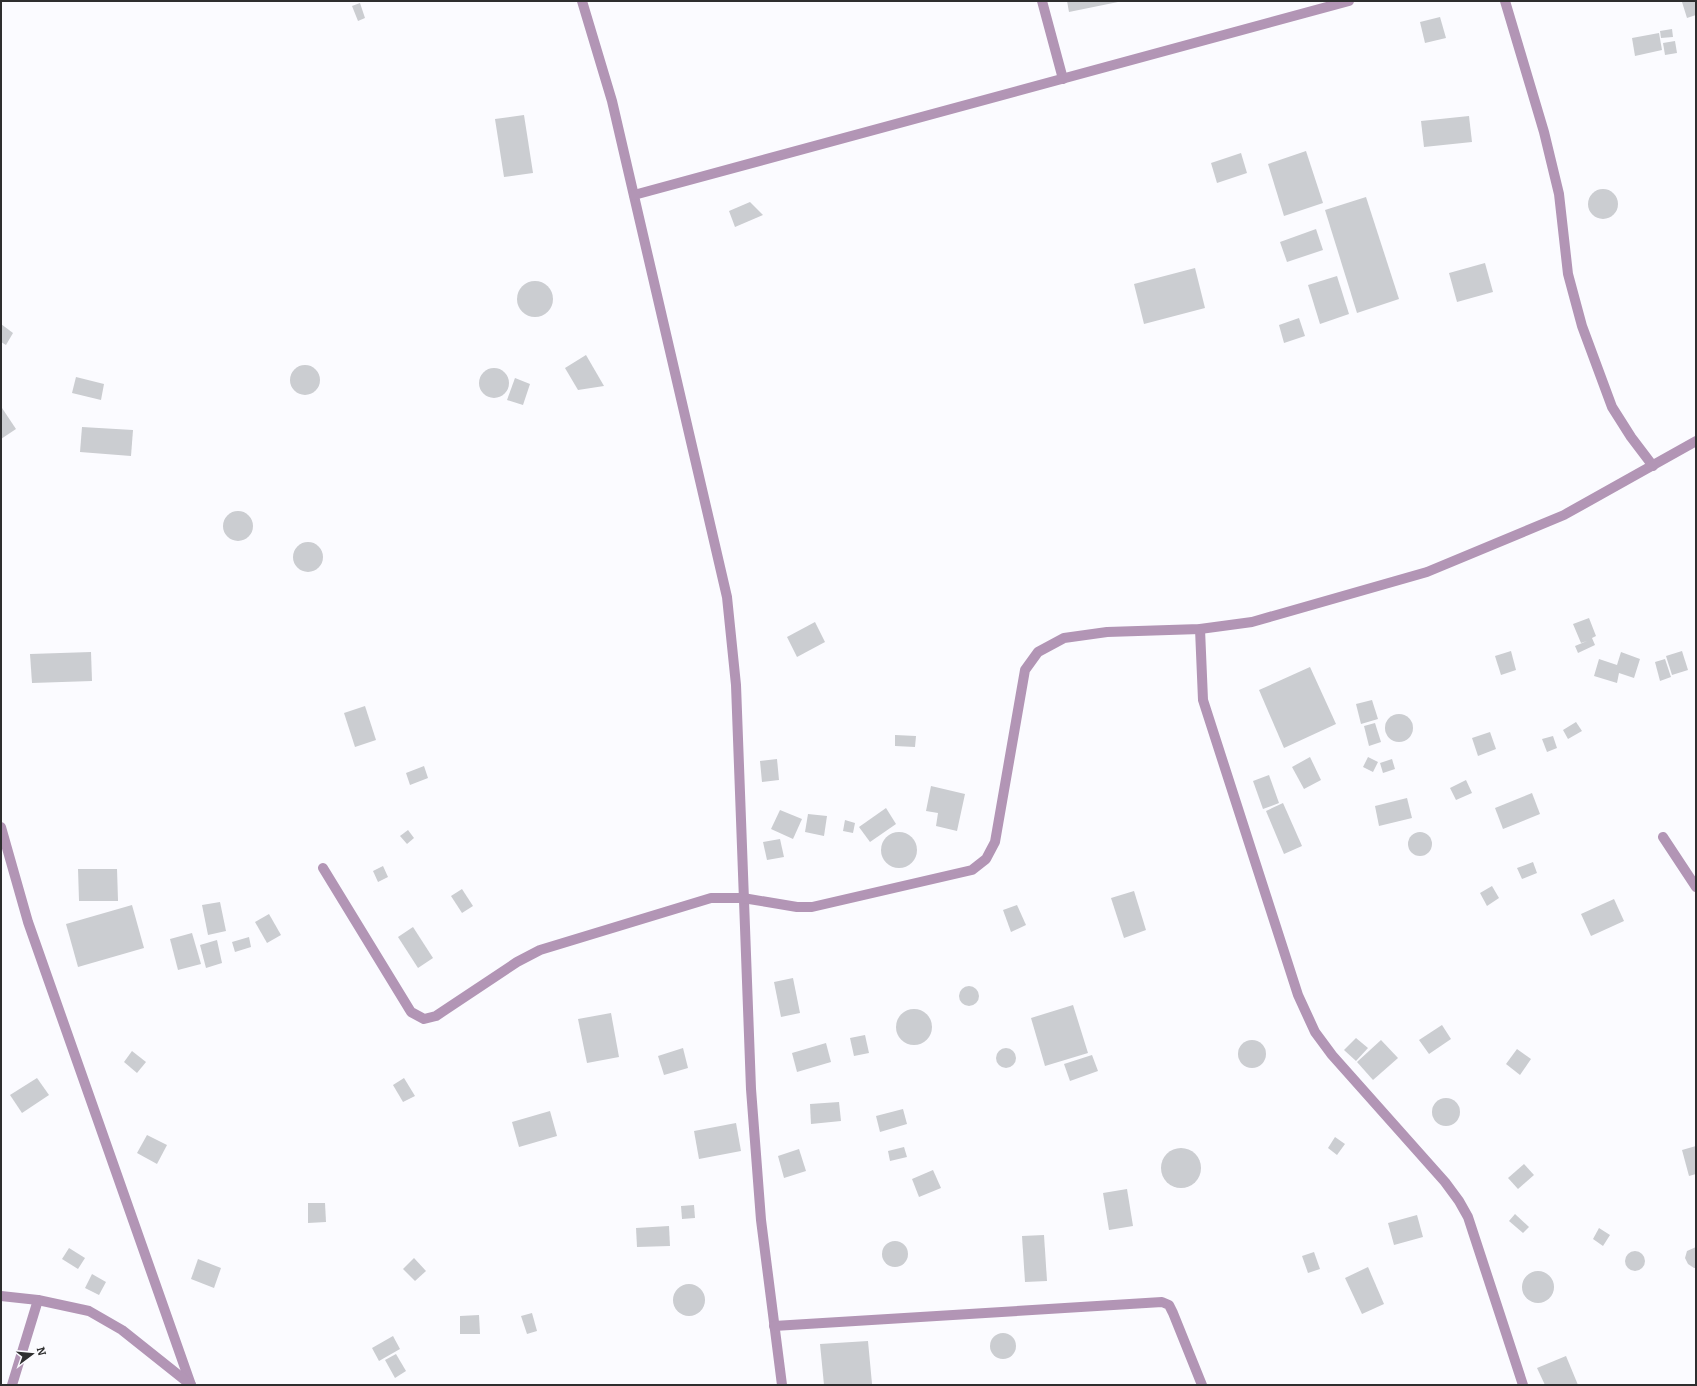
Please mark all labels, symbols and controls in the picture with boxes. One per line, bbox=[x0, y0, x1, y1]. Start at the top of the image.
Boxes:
north arrow bbox=[12, 1334, 52, 1374]
text: N bbox=[34, 1346, 49, 1358]

